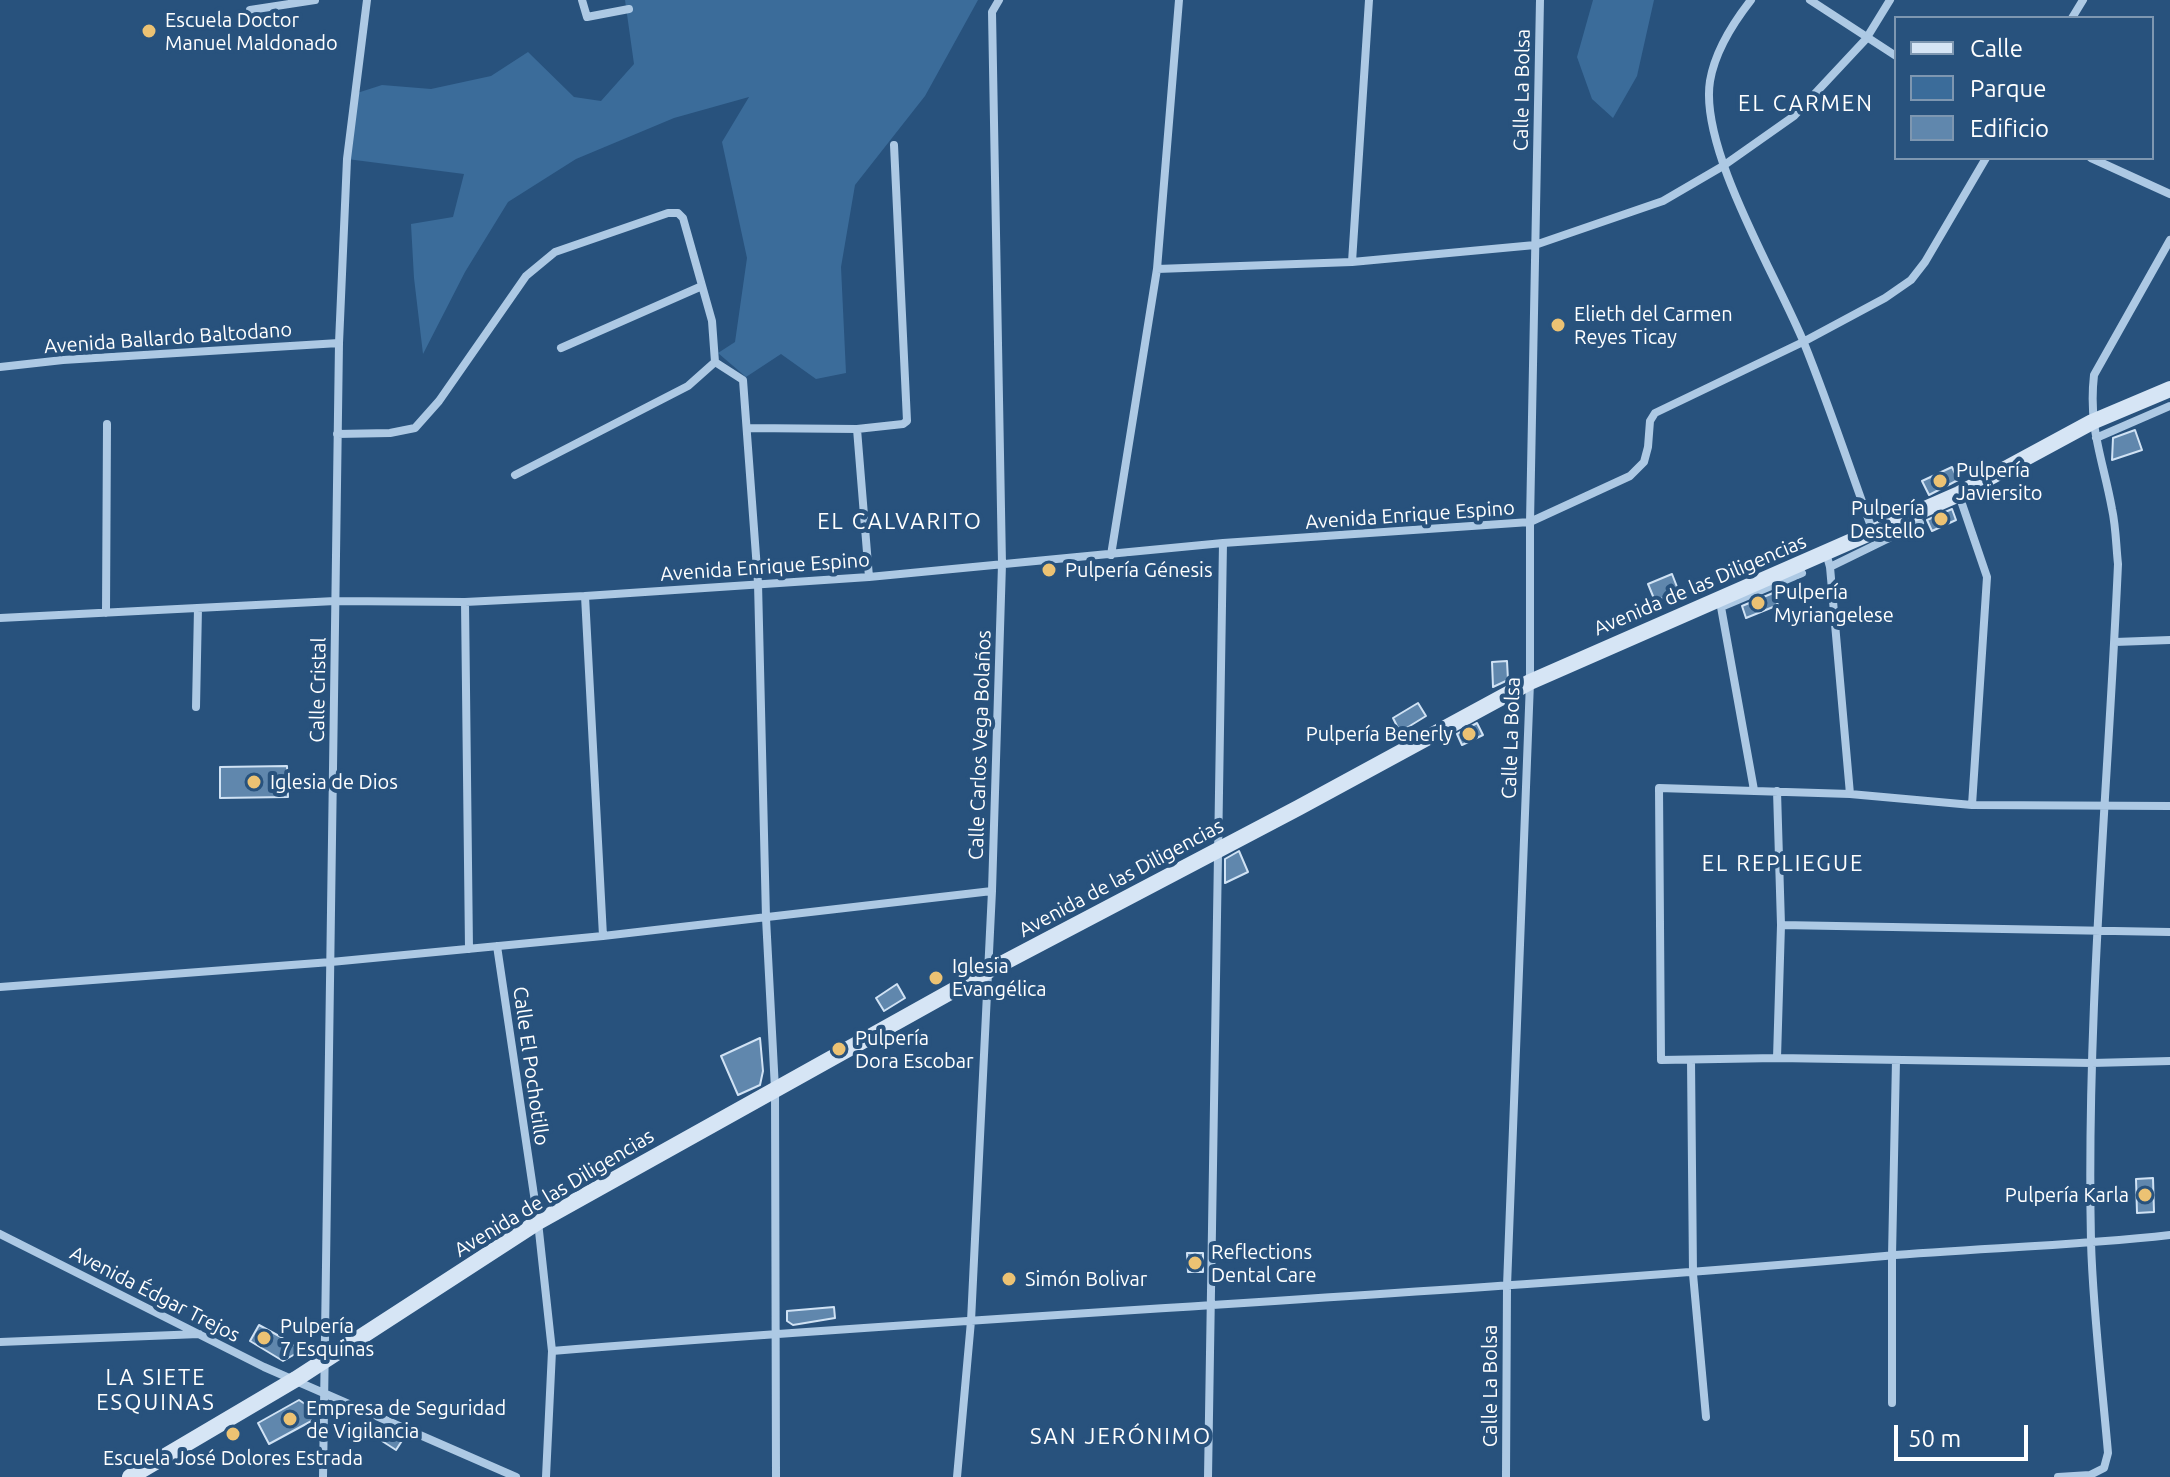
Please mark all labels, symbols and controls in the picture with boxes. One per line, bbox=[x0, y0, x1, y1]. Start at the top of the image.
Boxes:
place label: Escuela Doctor Manuel Maldonado bbox=[165, 8, 338, 55]
legend bbox=[1894, 16, 2154, 160]
marker: Escuela Doctor Manuel Maldonado bbox=[140, 22, 158, 40]
street label: Calle La Bolsa bbox=[1509, 29, 1535, 151]
text: Calle bbox=[1970, 35, 2023, 62]
text: Parque bbox=[1970, 75, 2047, 102]
district label: EL CARMEN bbox=[1738, 91, 1874, 117]
text: Edificio bbox=[1970, 115, 2049, 142]
place label: Elieth del Carmen Reyes Ticay bbox=[1574, 302, 1733, 349]
marker: Elieth del Carmen Reyes Ticay bbox=[1549, 316, 1567, 334]
street label: Avenida Ballardo Baltodano bbox=[43, 317, 293, 359]
place label: Pulpería Javiersito bbox=[1956, 458, 2042, 505]
marker: Pulpería Javiersito bbox=[1931, 472, 1949, 490]
street label: Avenida Enrique Espino bbox=[1305, 496, 1515, 534]
place label: Pulpería Destello bbox=[1850, 496, 1925, 543]
district label: EL CALVARITO bbox=[817, 509, 983, 535]
marker: Pulpería Destello bbox=[1932, 510, 1950, 528]
street label: Avenida de las Diligencias bbox=[1590, 529, 1810, 641]
street label: Avenida Enrique Espino bbox=[660, 548, 870, 586]
place label: Pulpería Génesis bbox=[1065, 558, 1213, 582]
marker: Pulpería Génesis bbox=[1040, 561, 1058, 579]
place label: Pulpería Myriangelese bbox=[1774, 580, 1894, 627]
marker: Pulpería Myriangelese bbox=[1749, 594, 1767, 612]
street label: Calle Carlos Vega Bolaños bbox=[964, 630, 996, 860]
street label: Calle Cristal bbox=[305, 637, 331, 743]
street label: Calle La Bolsa bbox=[1497, 676, 1525, 800]
place label: Pulpería Benerly bbox=[1306, 722, 1453, 746]
marker: Pulpería Benerly bbox=[1460, 725, 1478, 743]
place label: Iglesia de Dios bbox=[270, 770, 398, 794]
marker: Iglesia de Dios bbox=[245, 773, 263, 791]
street label: Avenida de las Diligencias bbox=[1014, 814, 1228, 942]
district label: EL REPLIEGUE bbox=[1702, 851, 1864, 877]
place label: Iglesia Evangélica bbox=[952, 954, 1047, 1001]
marker: Iglesia Evangélica bbox=[927, 969, 945, 987]
street label: Calle El Pochotillo bbox=[508, 985, 554, 1147]
place label: Pulpería Dora Escobar bbox=[855, 1026, 974, 1073]
marker: Pulpería Dora Escobar bbox=[830, 1040, 848, 1058]
street label: Avenida de las Diligencias bbox=[450, 1124, 658, 1262]
place label: Pulpería Karla bbox=[2005, 1183, 2129, 1207]
marker: Pulpería Karla bbox=[2136, 1186, 2154, 1204]
place label: Reflections Dental Care bbox=[1211, 1240, 1317, 1287]
street label: Avenida Édgar Trejos bbox=[66, 1241, 244, 1347]
marker: Reflections Dental Care bbox=[1186, 1254, 1204, 1272]
place label: Simón Bolivar bbox=[1025, 1267, 1147, 1291]
marker: Simón Bolivar bbox=[1000, 1270, 1018, 1288]
place label: Pulpería 7 Esquinas bbox=[280, 1314, 374, 1361]
street label: Calle La Bolsa bbox=[1478, 1325, 1502, 1447]
marker: Pulpería 7 Esquinas bbox=[255, 1329, 273, 1347]
district label: LA SIETE ESQUINAS bbox=[96, 1365, 216, 1416]
place label: Empresa de Seguridad de Vigilancia bbox=[306, 1396, 506, 1443]
scale bar bbox=[1898, 1409, 2032, 1459]
marker: Empresa de Seguridad de Vigilancia bbox=[281, 1410, 299, 1428]
district label: SAN JERÓNIMO bbox=[1030, 1424, 1212, 1450]
marker: Escuela José Dolores Estrada bbox=[224, 1425, 242, 1443]
text: 50 m bbox=[1908, 1425, 1961, 1452]
place label: Escuela José Dolores Estrada bbox=[103, 1446, 363, 1470]

